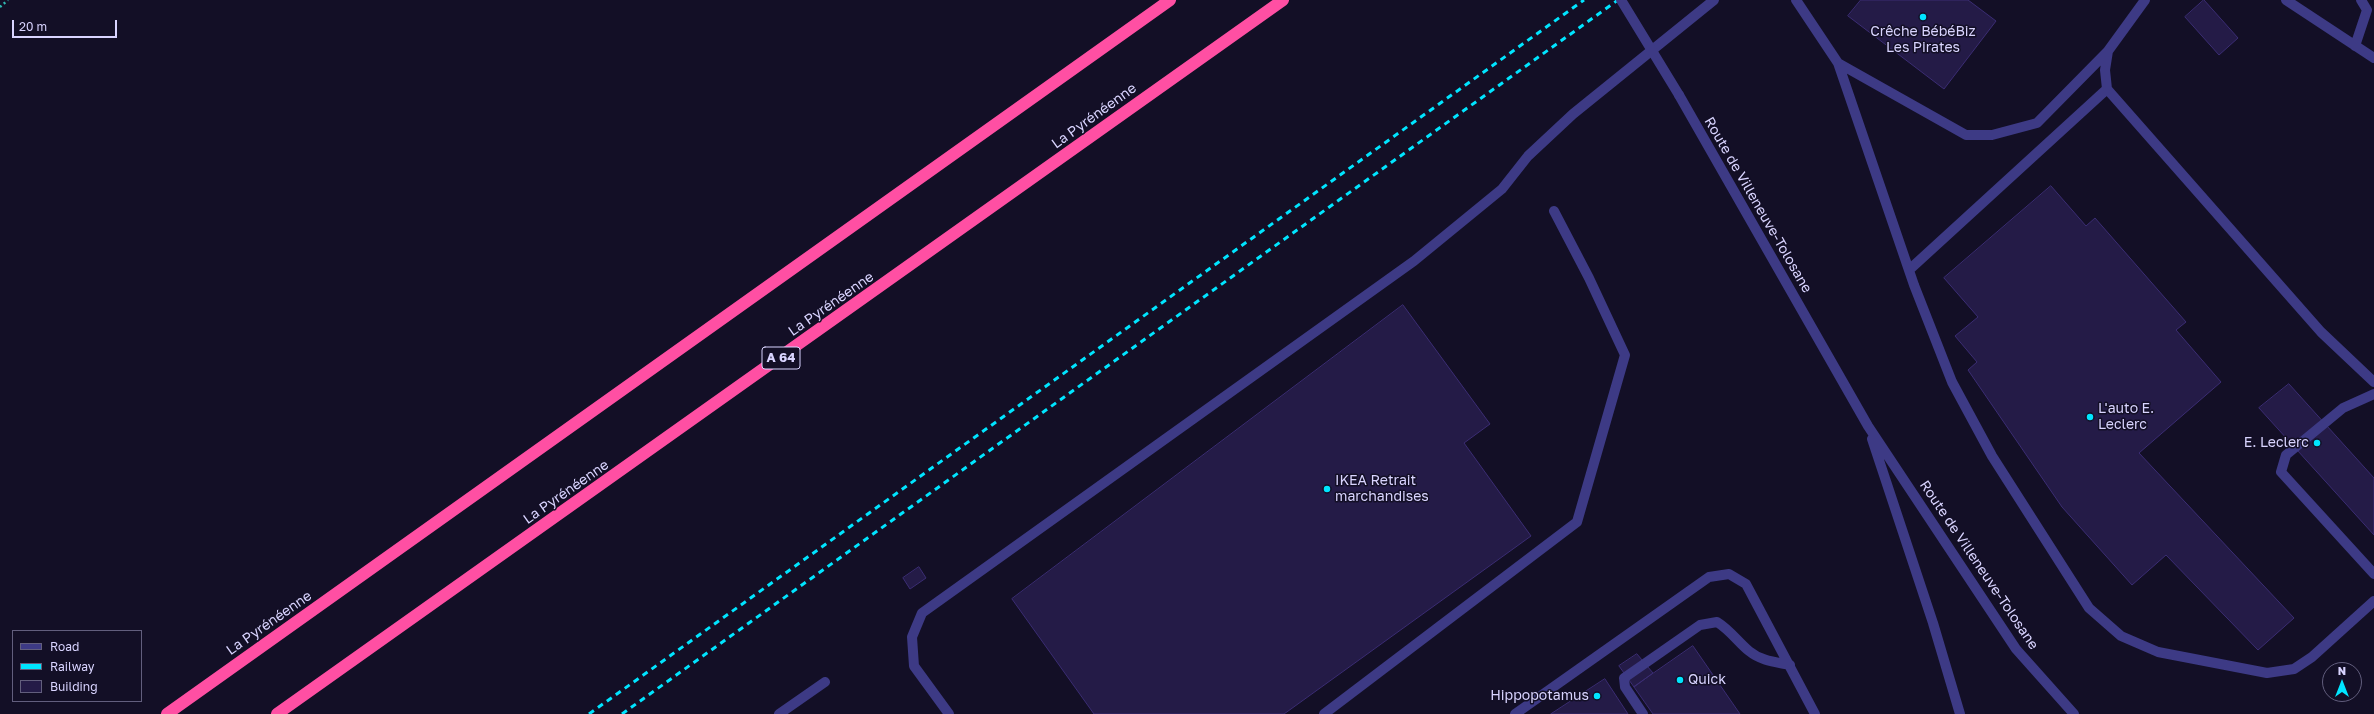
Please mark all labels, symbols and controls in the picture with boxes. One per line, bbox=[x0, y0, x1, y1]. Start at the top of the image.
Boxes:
scale bar bbox=[14, 12, 119, 38]
marker: Crêche BébéBiz Les Pirates bbox=[1918, 12, 1928, 22]
text: 20 m bbox=[19, 19, 47, 34]
place label: Crêche BébéBiz Les Pirates bbox=[1870, 24, 1976, 56]
street label: La Pyrénéenne bbox=[1048, 80, 1140, 152]
street label: Route de Villeneuve-Tolosane bbox=[1701, 114, 1815, 296]
street label: La Pyrénéenne bbox=[785, 268, 877, 340]
road number: A 64 bbox=[762, 347, 800, 369]
place label: L'auto E. Leclerc bbox=[2098, 401, 2154, 434]
marker: L'auto E. Leclerc bbox=[2085, 412, 2095, 422]
place label: E. Leclerc bbox=[2244, 435, 2309, 451]
marker: E. Leclerc bbox=[2312, 438, 2322, 448]
street label: La Pyrénéenne bbox=[520, 456, 612, 528]
place label: IKEA Retrait marchandises bbox=[1335, 473, 1429, 506]
street label: Route de Villeneuve-Tolosane bbox=[1916, 477, 2042, 653]
marker: IKEA Retrait marchandises bbox=[1322, 484, 1332, 494]
street label: La Pyrénéenne bbox=[223, 587, 315, 659]
legend bbox=[12, 630, 142, 702]
text: Road bbox=[50, 639, 79, 654]
text: Railway bbox=[50, 659, 95, 674]
north arrow bbox=[2322, 662, 2362, 702]
text: N bbox=[2338, 664, 2346, 677]
place label: Quick bbox=[1688, 672, 1726, 688]
marker: Quick bbox=[1675, 675, 1685, 685]
text: Building bbox=[50, 679, 98, 694]
place label: Hippopotamus bbox=[1490, 688, 1589, 704]
marker: Hippopotamus bbox=[1592, 691, 1602, 701]

